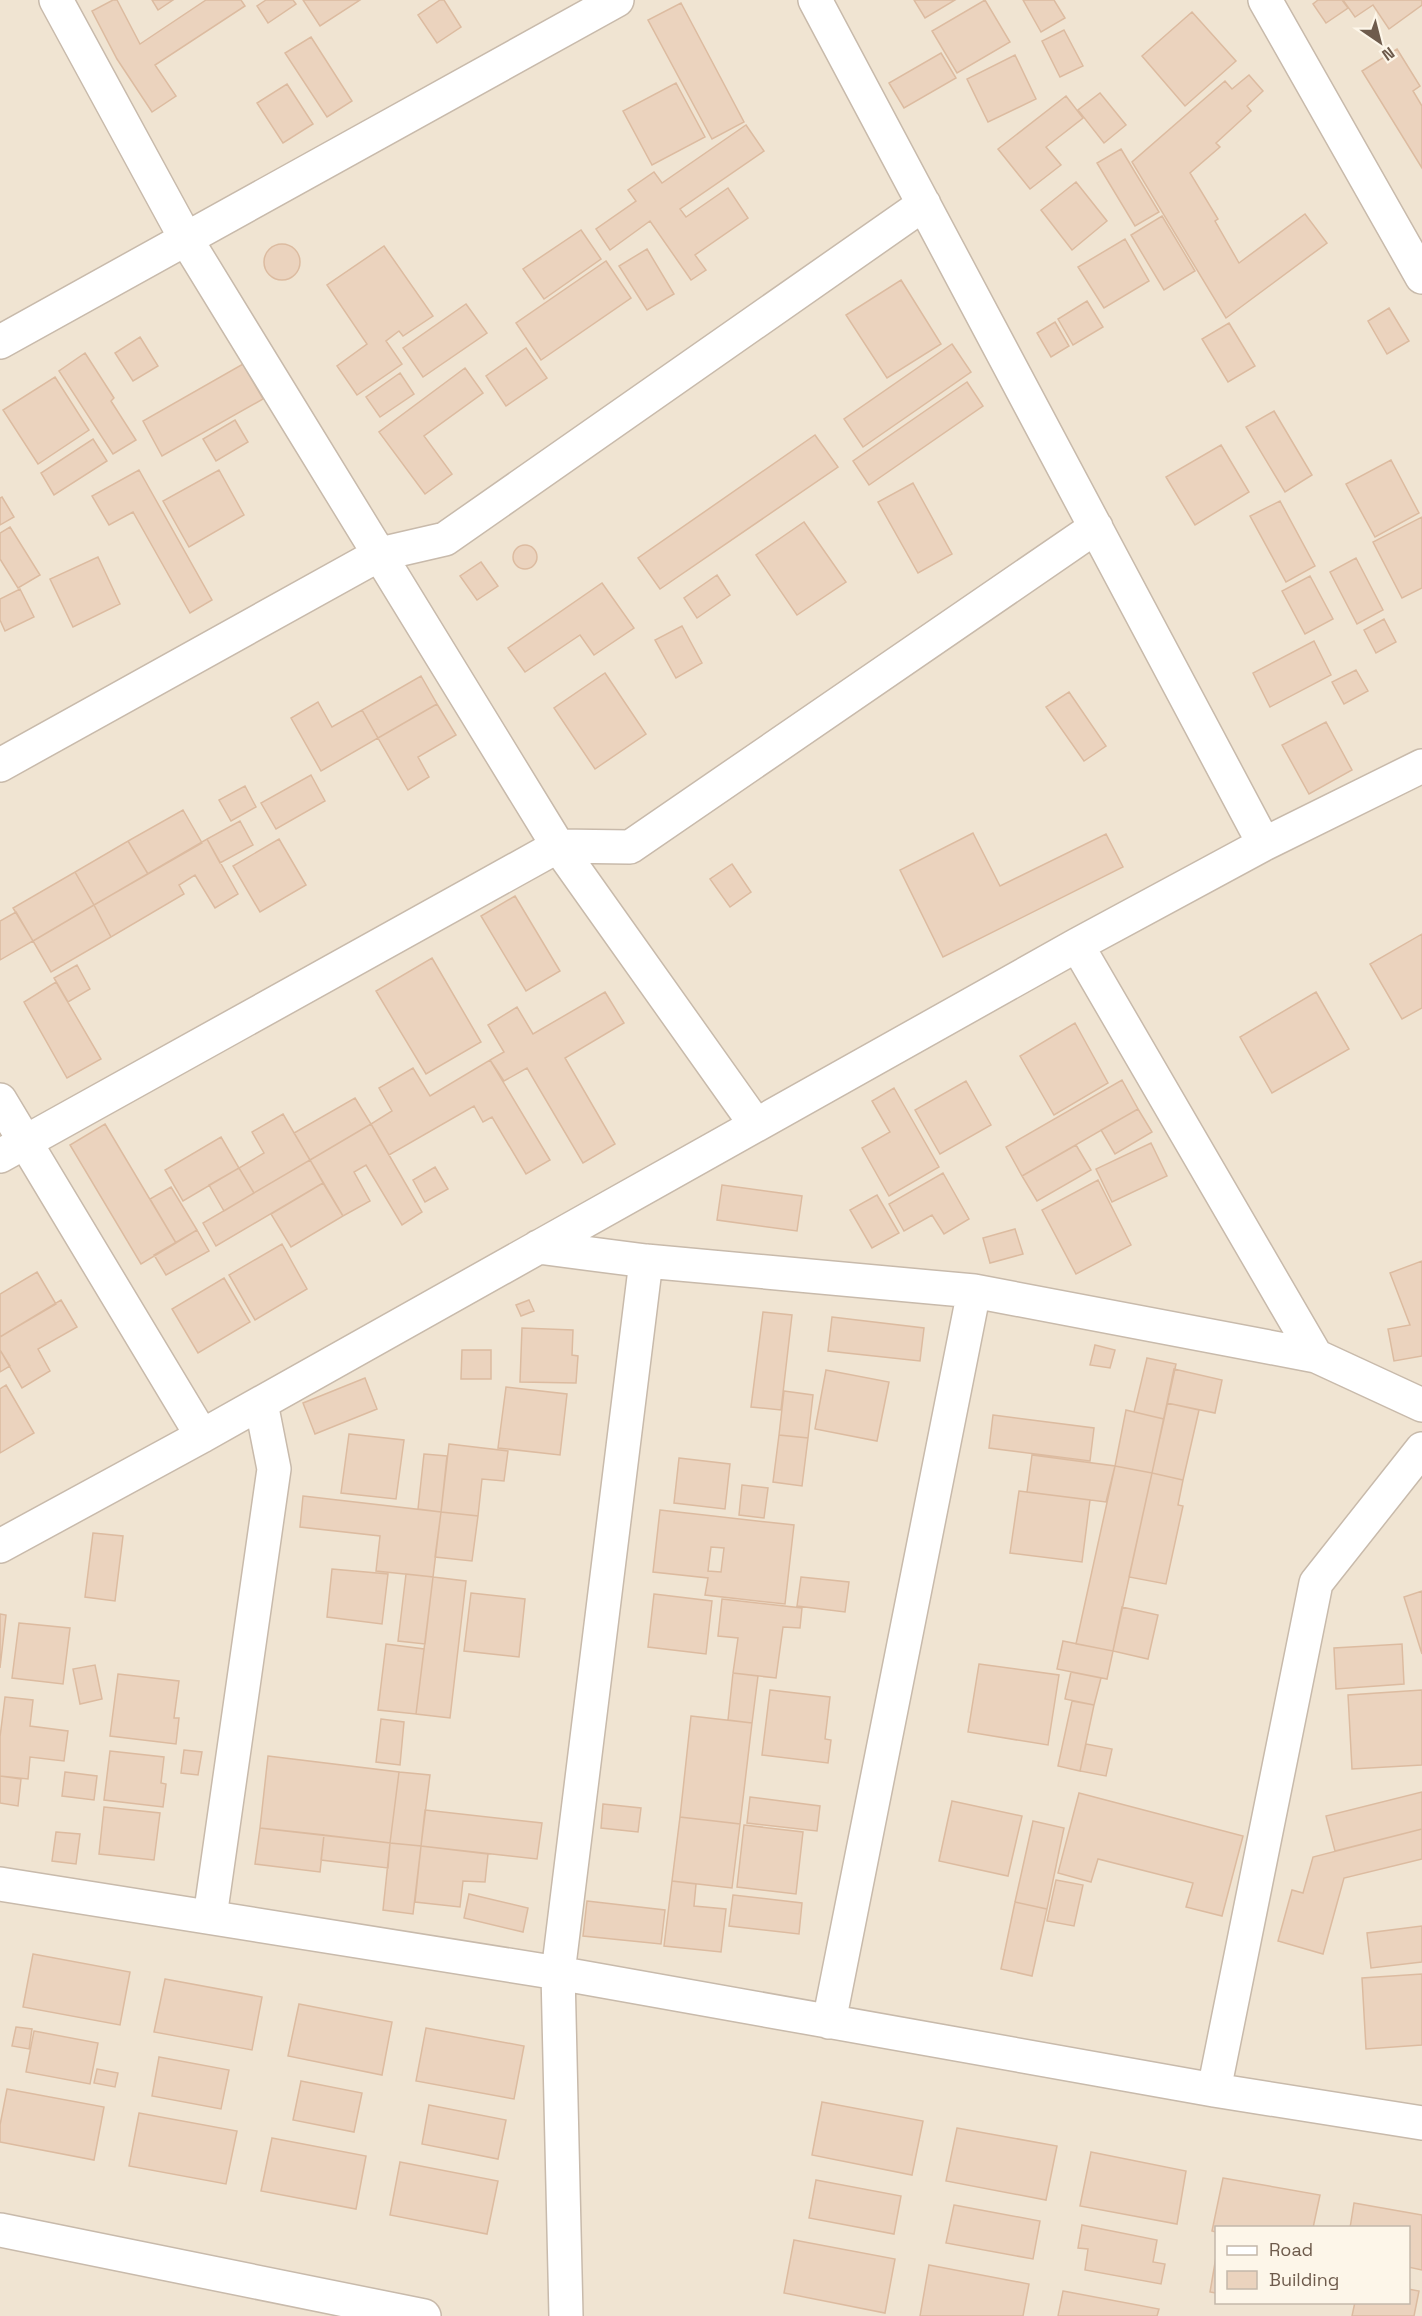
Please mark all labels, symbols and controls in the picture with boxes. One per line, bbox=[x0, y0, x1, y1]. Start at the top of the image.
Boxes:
north arrow bbox=[1350, 12, 1410, 72]
text: N bbox=[1378, 42, 1399, 66]
legend bbox=[1215, 2226, 1410, 2304]
text: Road bbox=[1269, 2238, 1313, 2261]
text: Building bbox=[1269, 2268, 1339, 2291]

